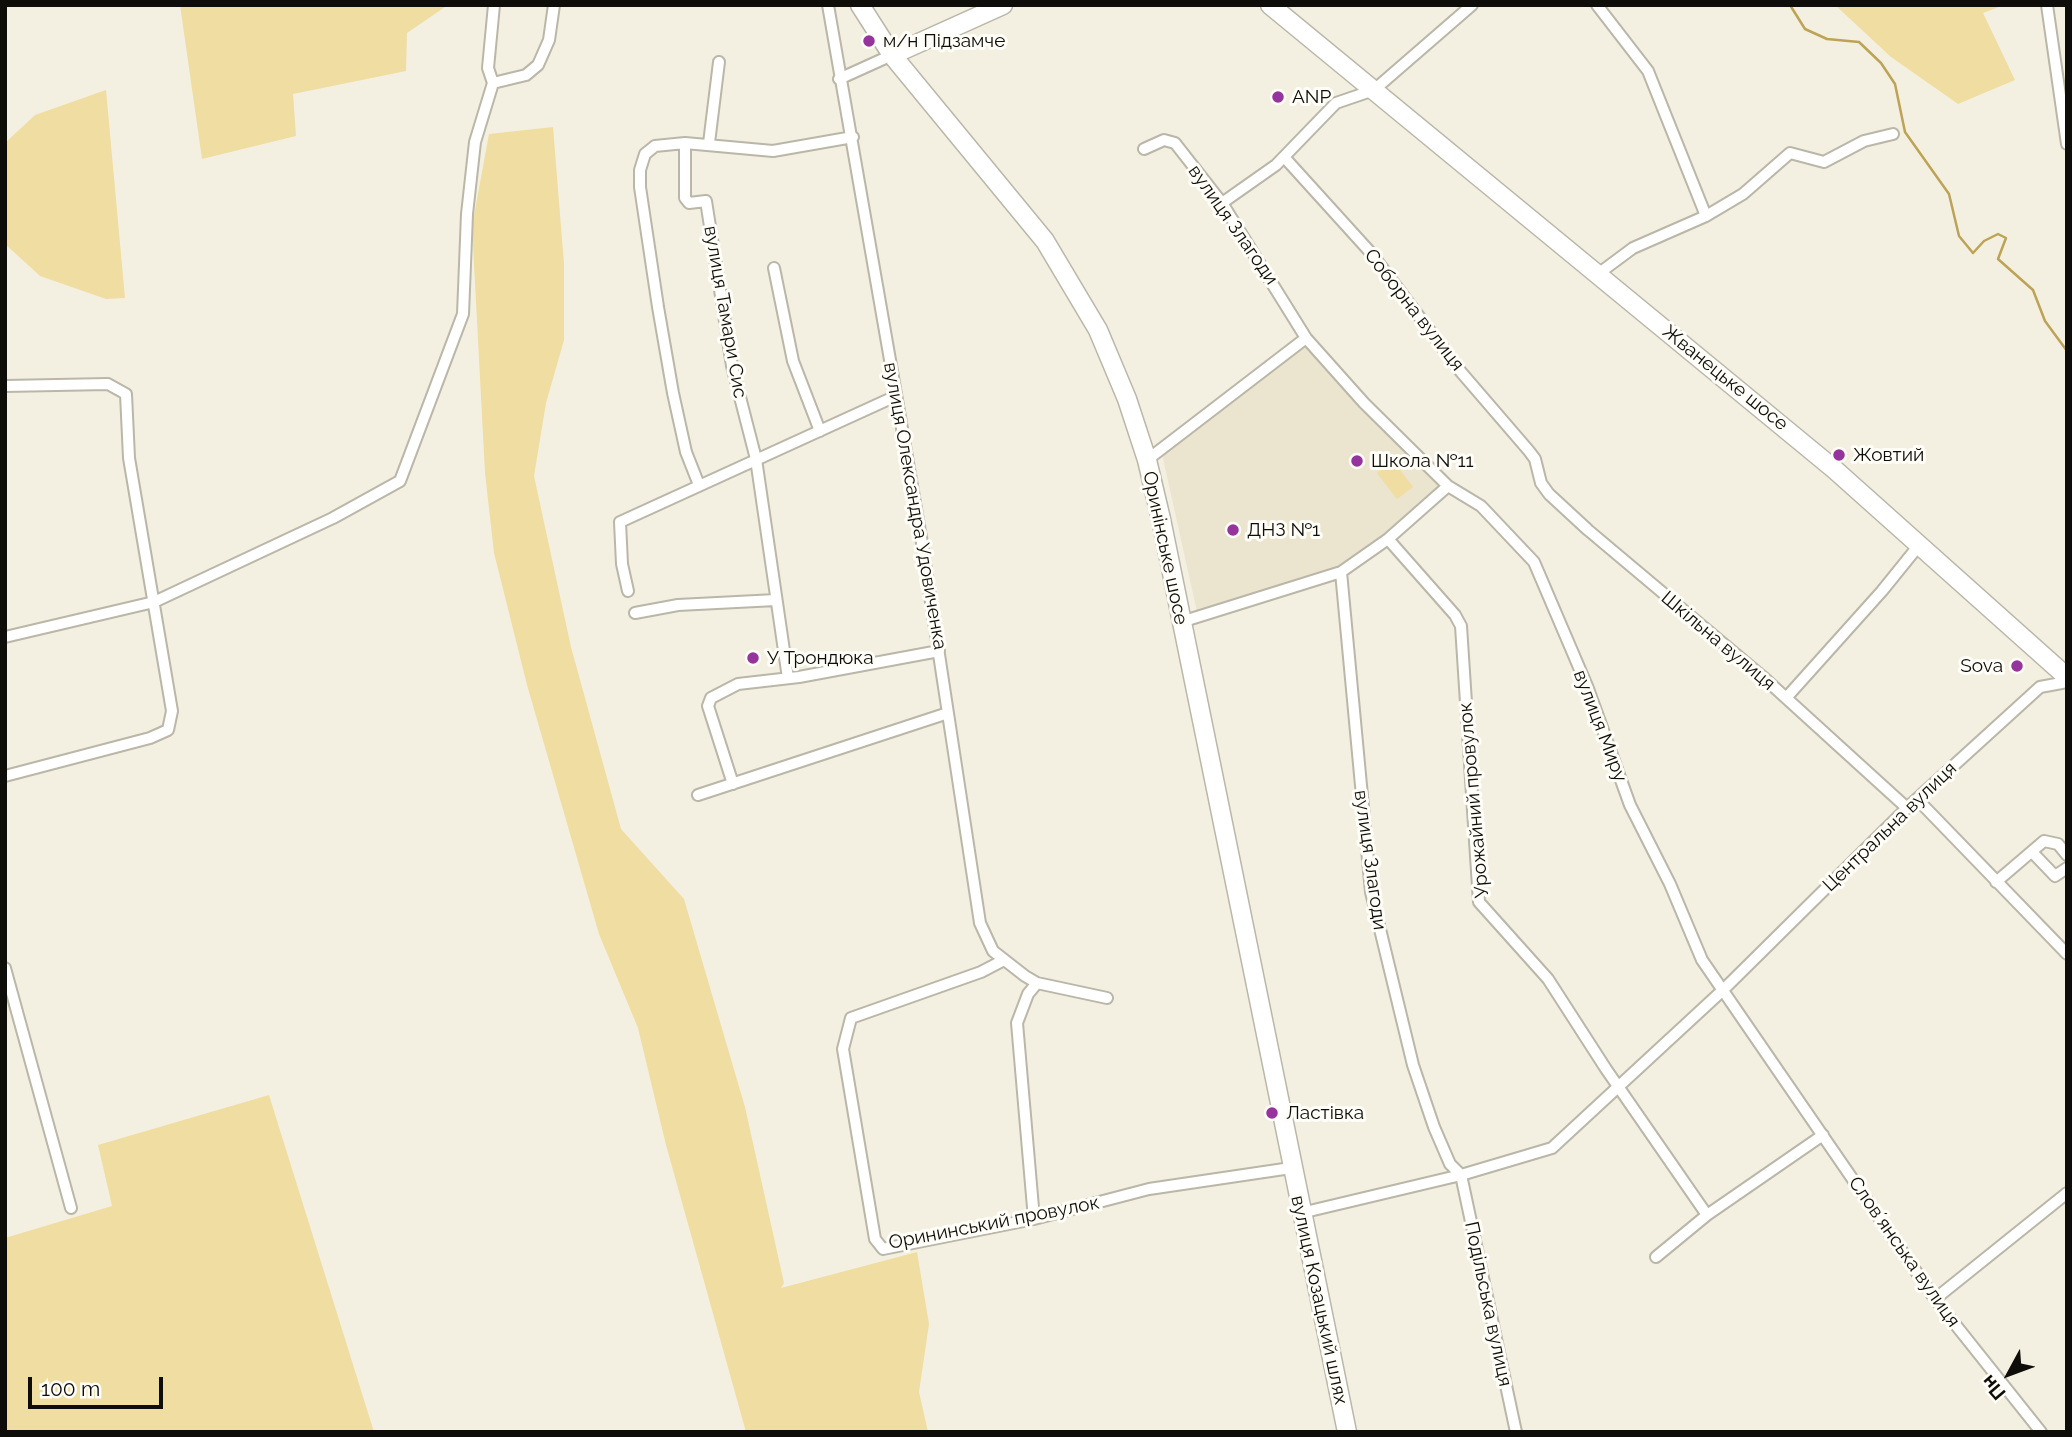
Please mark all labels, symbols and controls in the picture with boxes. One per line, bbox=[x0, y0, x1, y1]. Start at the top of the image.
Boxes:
place label: м/н Підзамче bbox=[883, 30, 1005, 52]
marker: м/н Підзамче bbox=[861, 33, 877, 49]
place label: ANP bbox=[1292, 86, 1331, 108]
marker: ANP bbox=[1270, 89, 1286, 105]
street label: вулиця Злагоди bbox=[1183, 161, 1283, 289]
street label: вулиця Тамари Сис bbox=[699, 224, 751, 400]
street label: Соборна вулиця bbox=[1359, 244, 1469, 376]
street label: Жванецьке шосе bbox=[1658, 320, 1792, 436]
street label: вулиця Олександра Удовиченка bbox=[878, 361, 952, 651]
place label: Жовтий bbox=[1853, 444, 1924, 466]
marker: Жовтий bbox=[1831, 447, 1847, 463]
place label: Школа №11 bbox=[1371, 450, 1474, 472]
marker: Школа №11 bbox=[1349, 453, 1365, 469]
street label: Оринінське шосе bbox=[1138, 469, 1192, 627]
place label: ДНЗ №1 bbox=[1247, 519, 1320, 541]
marker: ДНЗ №1 bbox=[1225, 522, 1241, 538]
street label: Шкільна вулиця bbox=[1656, 587, 1780, 695]
place label: У Трондюка bbox=[767, 647, 874, 669]
marker: У Трондюка bbox=[745, 650, 761, 666]
place label: Sova bbox=[1960, 655, 2003, 677]
marker: Sova bbox=[2009, 658, 2025, 674]
street label: вулиця Миру bbox=[1568, 667, 1632, 785]
street label: Урожайний провулок bbox=[1454, 701, 1494, 899]
street label: Центральна вулиця bbox=[1818, 757, 1962, 897]
street label: вулиця Злагоди bbox=[1349, 789, 1391, 931]
place label: Ластівка bbox=[1286, 1102, 1364, 1124]
marker: Ластівка bbox=[1264, 1105, 1280, 1121]
street label: Словʼянська вулиця bbox=[1843, 1172, 1965, 1332]
street label: Орининський провулок bbox=[887, 1191, 1101, 1255]
street label: вулиця Козацький шлях bbox=[1286, 1193, 1352, 1407]
street label: Подільська вулиця bbox=[1459, 1219, 1517, 1389]
north arrow bbox=[1974, 1339, 2044, 1409]
scale bar bbox=[32, 1364, 166, 1408]
text: Пн bbox=[1977, 1371, 2010, 1405]
text: 100 m bbox=[41, 1376, 100, 1401]

